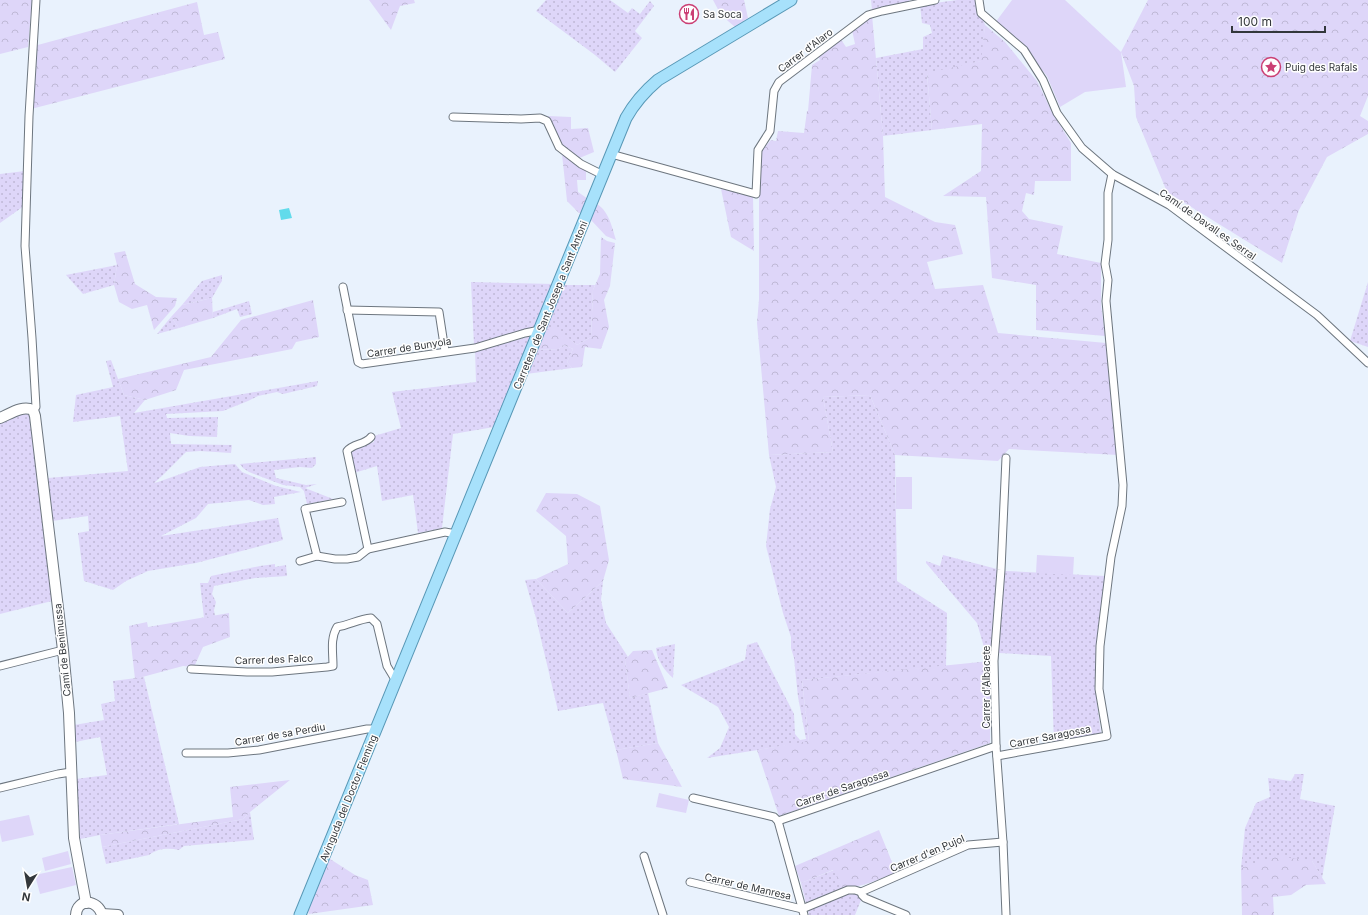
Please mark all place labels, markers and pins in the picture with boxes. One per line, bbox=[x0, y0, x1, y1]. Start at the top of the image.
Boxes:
restaurant icon: Sa Soca bbox=[678, 3, 700, 25]
place label: Sa Soca bbox=[703, 8, 742, 20]
place icon: Puig des Rafals bbox=[1260, 56, 1282, 78]
place label: Puig des Rafals bbox=[1285, 61, 1358, 73]

